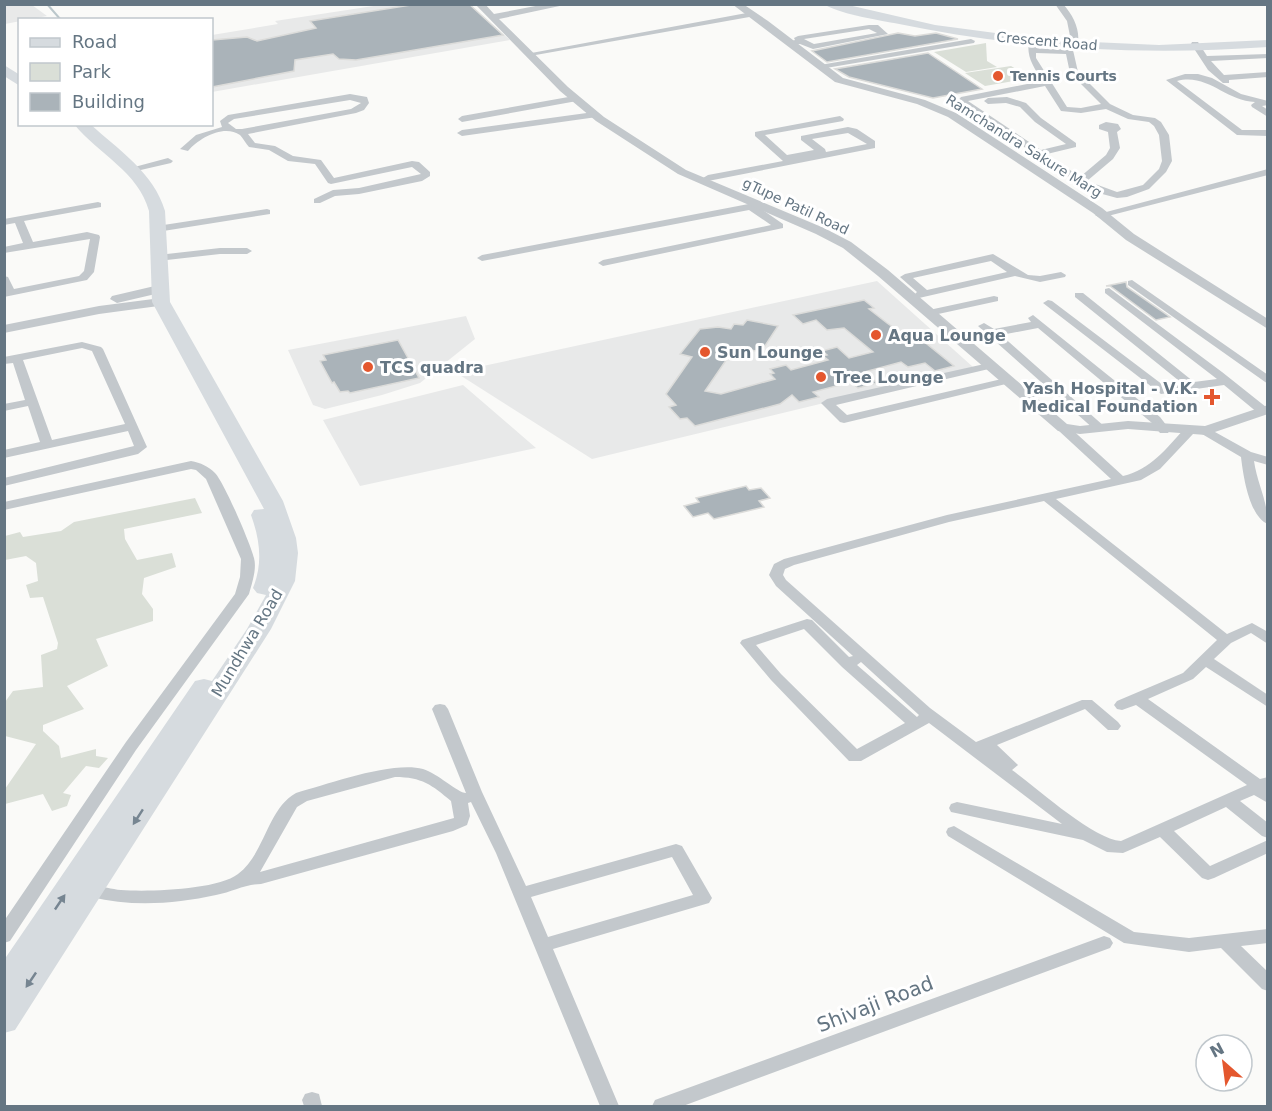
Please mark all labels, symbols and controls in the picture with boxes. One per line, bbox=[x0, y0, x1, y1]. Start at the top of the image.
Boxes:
legend bbox=[18, 18, 213, 126]
street label: Crescent Road bbox=[996, 29, 1098, 53]
text: Road bbox=[72, 31, 117, 52]
text: Park bbox=[72, 61, 111, 82]
place label: Tennis Courts bbox=[1010, 68, 1117, 84]
marker: Tennis Courts bbox=[991, 69, 1005, 83]
text: Building bbox=[72, 91, 145, 112]
street label: Ramchandra Sakure Marg bbox=[943, 91, 1105, 201]
street label: gTupe Patil Road bbox=[740, 174, 852, 238]
place label: Aqua Lounge bbox=[888, 326, 1006, 345]
marker: Aqua Lounge bbox=[869, 328, 883, 342]
place label: Sun Lounge bbox=[717, 343, 823, 362]
marker: Sun Lounge bbox=[698, 345, 712, 359]
place label: TCS quadra bbox=[380, 358, 484, 377]
marker: TCS quadra bbox=[361, 360, 375, 374]
place label: Tree Lounge bbox=[833, 368, 944, 387]
marker: Tree Lounge bbox=[814, 370, 828, 384]
place label: Yash Hospital - V.K. Medical Foundation bbox=[1021, 379, 1198, 416]
marker: Yash Hospital - V.K. Medical Foundation bbox=[1203, 388, 1221, 406]
street label: Mundhwa Road bbox=[207, 586, 287, 700]
one-way arrow bbox=[133, 809, 144, 825]
one-way arrow bbox=[54, 894, 66, 910]
street label: Shivaji Road bbox=[813, 971, 937, 1037]
one-way arrow bbox=[25, 972, 37, 988]
north arrow bbox=[1194, 1033, 1254, 1093]
text: N bbox=[1207, 1039, 1228, 1062]

